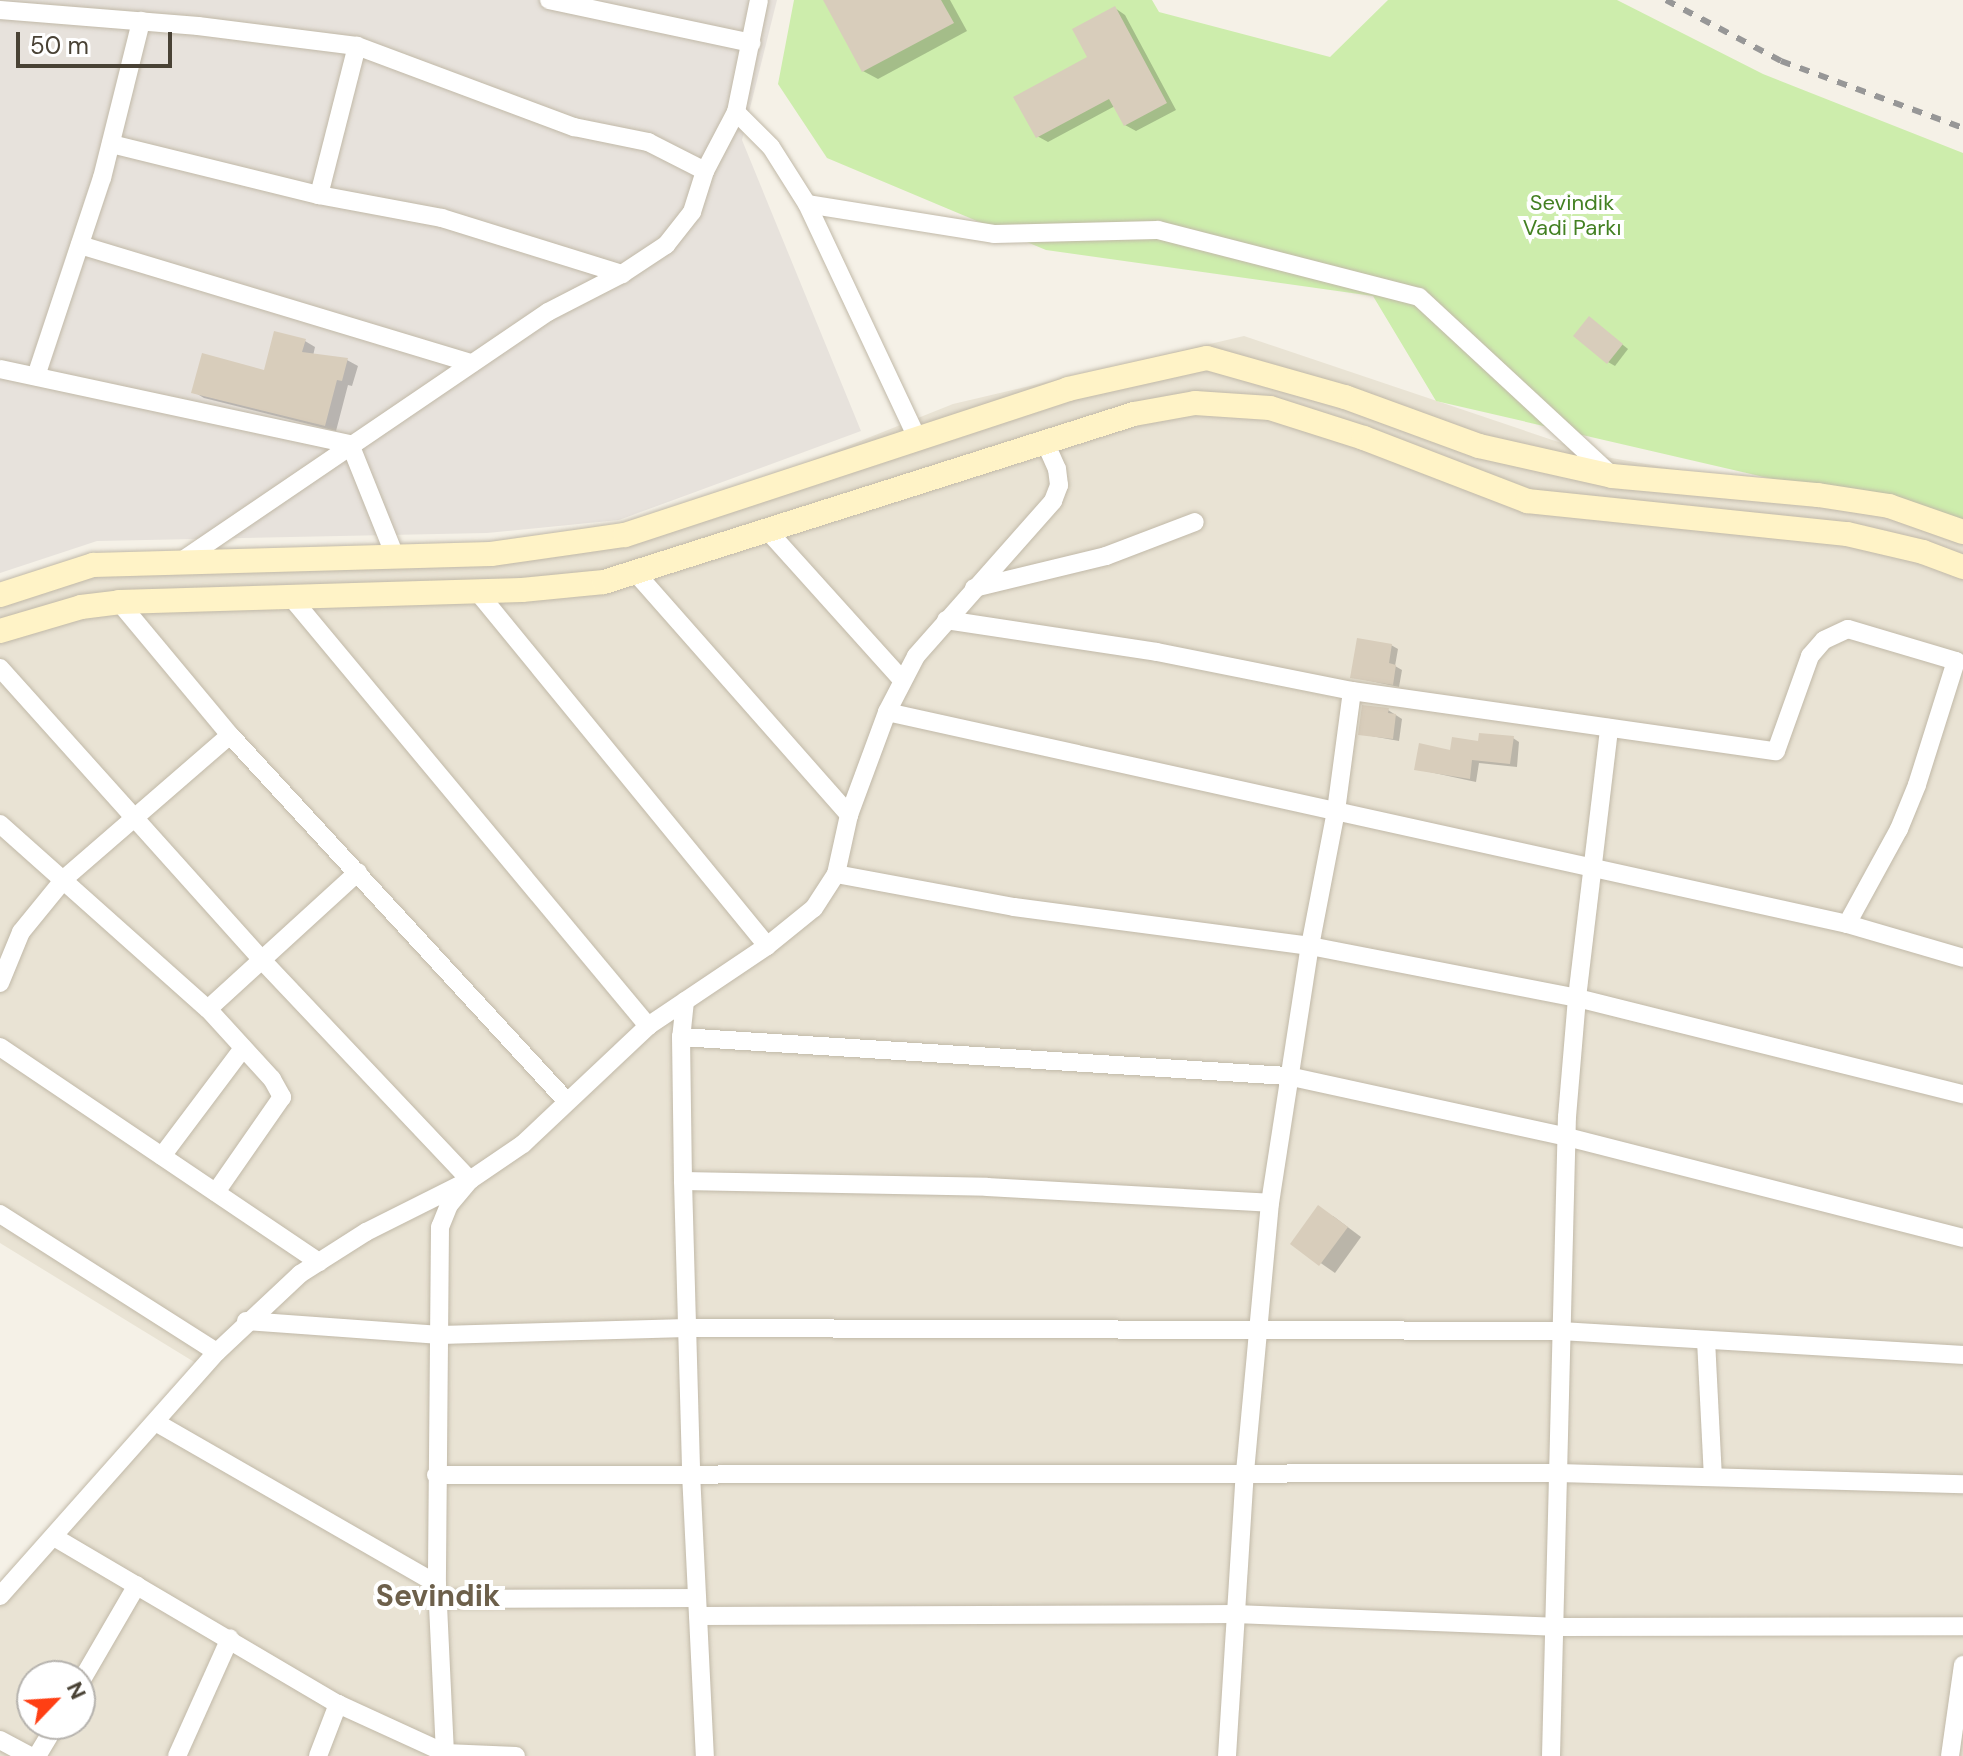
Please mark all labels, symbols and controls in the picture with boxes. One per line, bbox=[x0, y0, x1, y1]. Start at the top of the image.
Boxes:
scale bar bbox=[20, 16, 176, 66]
text: 50 m bbox=[30, 30, 89, 61]
park label: Sevindik Vadi Parkı bbox=[1523, 189, 1621, 240]
district label: Sevindik bbox=[376, 1578, 500, 1614]
north arrow bbox=[16, 1660, 96, 1740]
text: N bbox=[60, 1677, 93, 1704]

